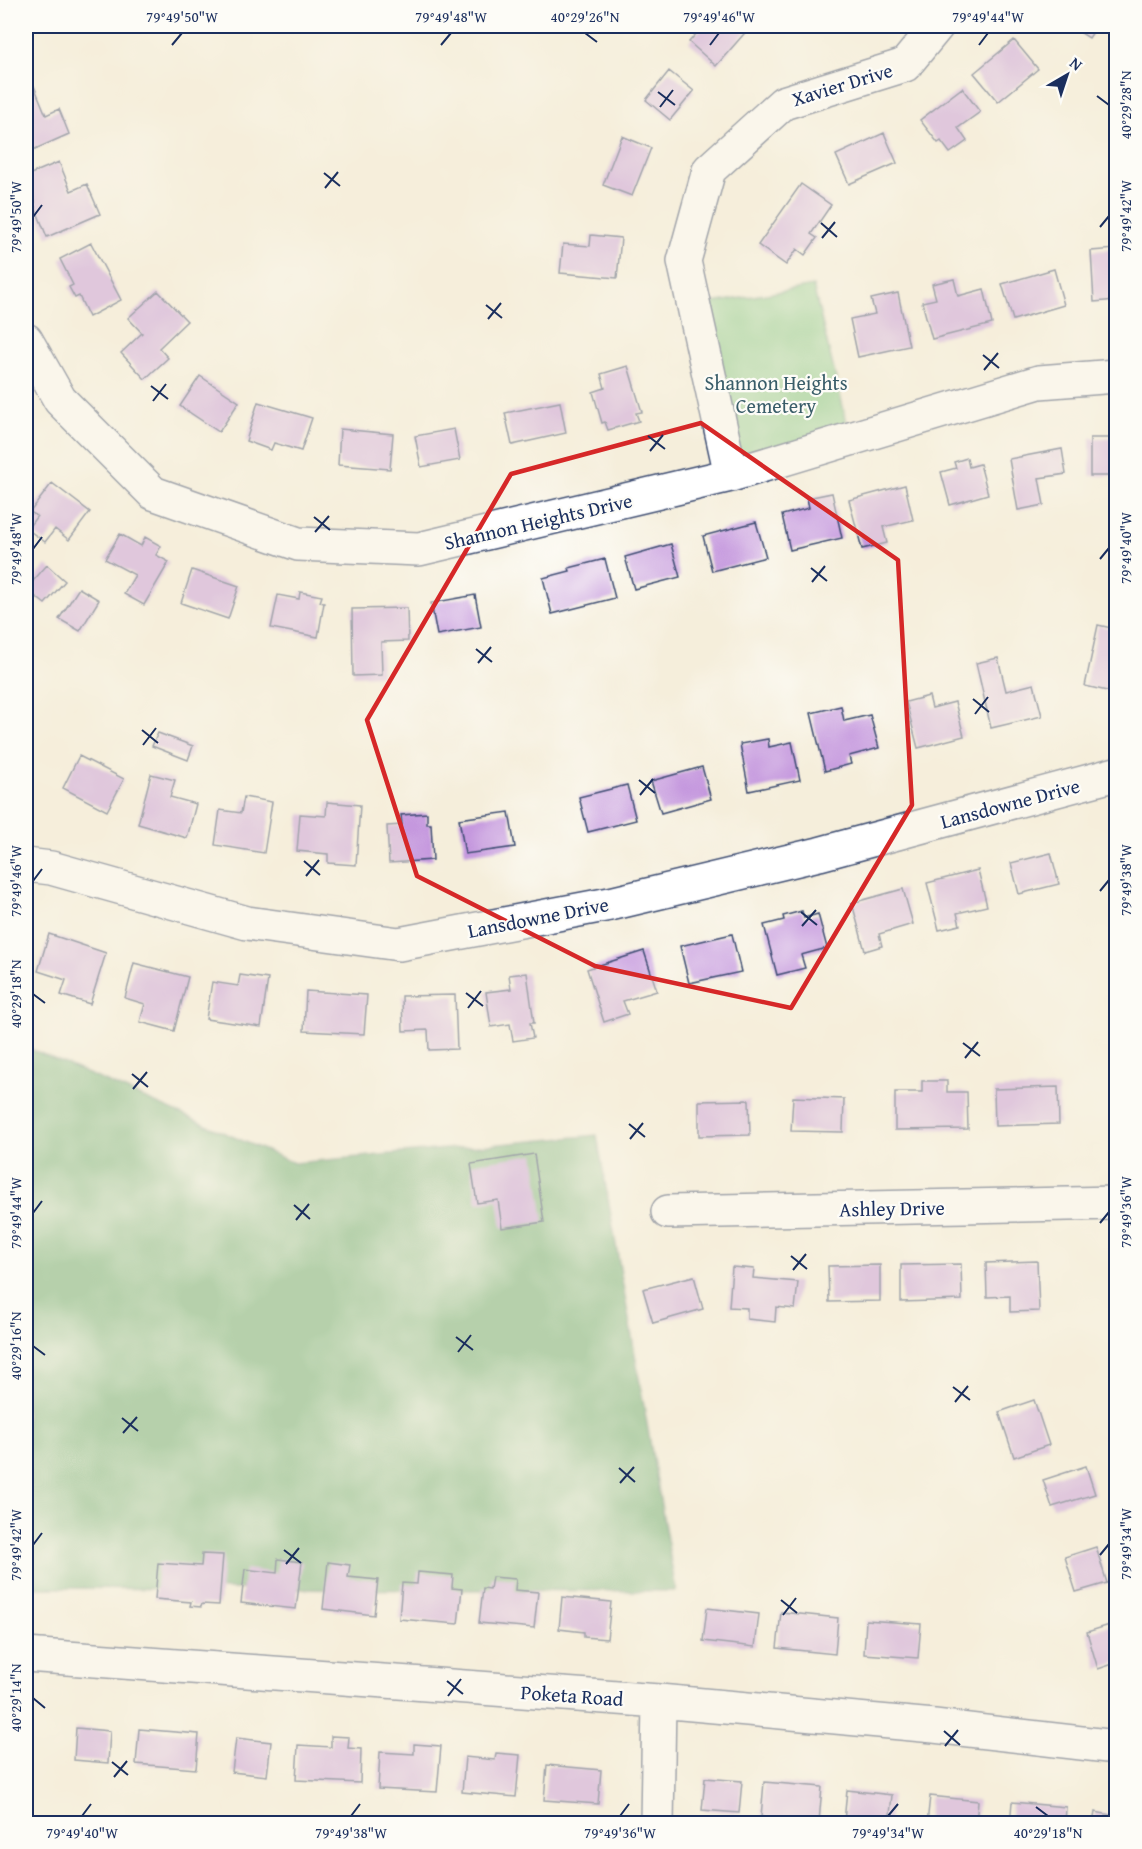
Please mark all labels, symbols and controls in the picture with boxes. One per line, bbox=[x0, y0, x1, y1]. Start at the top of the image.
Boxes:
text: 79°49'50"W bbox=[146, 6, 218, 27]
text: 79°49'48"W bbox=[415, 6, 487, 27]
text: 40°29'26"N bbox=[551, 6, 620, 27]
text: 79°49'46"W bbox=[683, 6, 755, 27]
text: 79°49'44"W bbox=[952, 6, 1024, 27]
north arrow bbox=[1037, 45, 1097, 105]
text: N bbox=[1065, 51, 1088, 76]
street label: Xavier Drive bbox=[788, 55, 896, 113]
text: 40°29'28"N bbox=[1115, 70, 1136, 139]
text: 79°49'42"W bbox=[1115, 180, 1136, 252]
text: 79°49'50"W bbox=[5, 181, 26, 253]
park label: Shannon Heights Cemetery bbox=[704, 368, 848, 420]
street label: Shannon Heights Drive bbox=[441, 485, 635, 557]
text: 79°49'40"W bbox=[1115, 512, 1136, 584]
text: 79°49'48"W bbox=[5, 513, 26, 585]
street label: Lansdowne Drive bbox=[937, 770, 1083, 836]
text: 79°49'38"W bbox=[1115, 844, 1136, 916]
text: 79°49'46"W bbox=[5, 845, 26, 917]
street label: Lansdowne Drive bbox=[465, 889, 611, 945]
text: 40°29'18"N bbox=[5, 959, 26, 1028]
text: 79°49'36"W bbox=[1115, 1176, 1136, 1248]
text: 79°49'44"W bbox=[5, 1177, 26, 1249]
street label: Ashley Drive bbox=[839, 1193, 945, 1223]
text: 40°29'16"N bbox=[5, 1311, 26, 1380]
text: 79°49'34"W bbox=[1115, 1508, 1136, 1580]
text: 79°49'42"W bbox=[5, 1509, 26, 1581]
text: 40°29'14"N bbox=[5, 1663, 26, 1732]
street label: Poketa Road bbox=[520, 1677, 625, 1713]
text: 79°49'40"W bbox=[46, 1822, 118, 1843]
text: 79°49'38"W bbox=[315, 1822, 387, 1843]
text: 79°49'36"W bbox=[584, 1822, 656, 1843]
text: 79°49'34"W bbox=[852, 1822, 924, 1843]
text: 40°29'18"N bbox=[1014, 1822, 1083, 1843]

